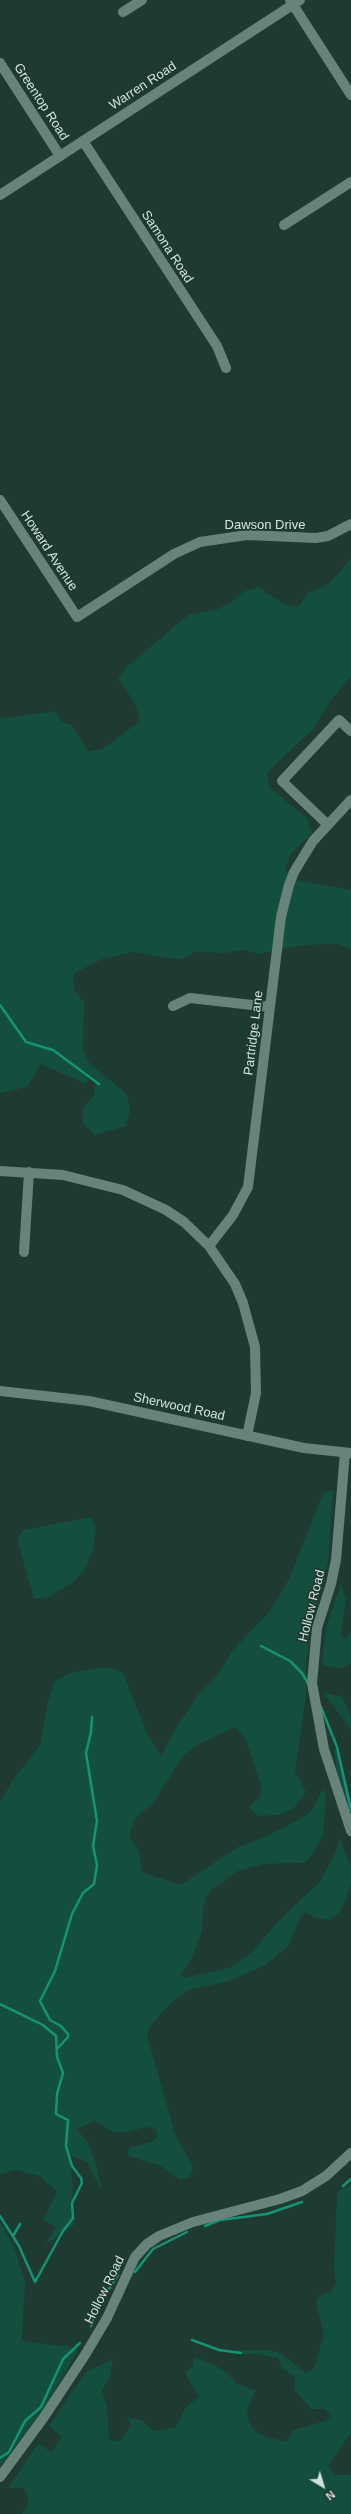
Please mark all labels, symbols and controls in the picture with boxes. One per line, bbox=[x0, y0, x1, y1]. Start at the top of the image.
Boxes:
street label: Warren Road bbox=[107, 59, 179, 113]
street label: Greentop Road bbox=[10, 60, 72, 144]
street label: Samona Road bbox=[138, 208, 196, 286]
street label: Howard Avenue bbox=[17, 508, 81, 594]
street label: Dawson Drive bbox=[225, 517, 305, 533]
street label: Partridge Lane bbox=[241, 990, 267, 1076]
street label: Sherwood Road bbox=[132, 1390, 226, 1424]
street label: Hollow Road bbox=[296, 1568, 328, 1644]
street label: Hollow Road bbox=[82, 2253, 128, 2327]
north arrow bbox=[303, 2466, 343, 2506]
text: N bbox=[324, 2488, 337, 2503]

